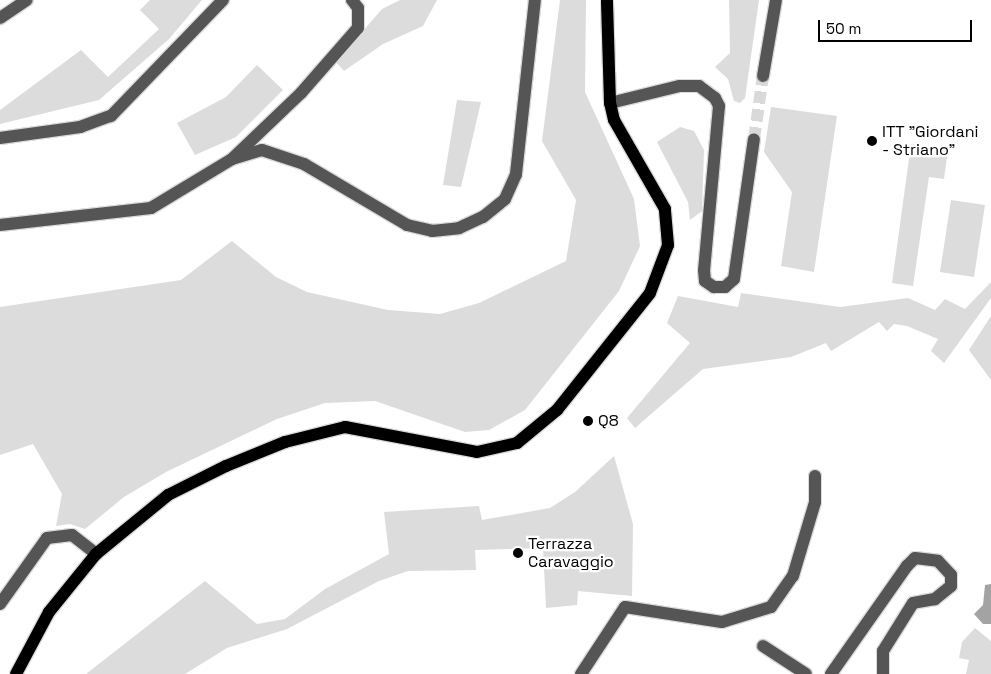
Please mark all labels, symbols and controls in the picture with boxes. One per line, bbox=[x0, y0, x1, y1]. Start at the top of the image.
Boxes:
scale bar bbox=[821, 10, 975, 42]
text: 50 m bbox=[826, 19, 861, 38]
place label: ITT "Giordani - Striano" bbox=[882, 122, 979, 160]
marker: ITT "Giordani - Striano" bbox=[866, 135, 878, 147]
place label: Q8 bbox=[598, 411, 619, 431]
marker: Q8 bbox=[582, 415, 594, 427]
place label: Terrazza Caravaggio bbox=[528, 534, 614, 572]
marker: Terrazza Caravaggio bbox=[512, 547, 524, 559]

